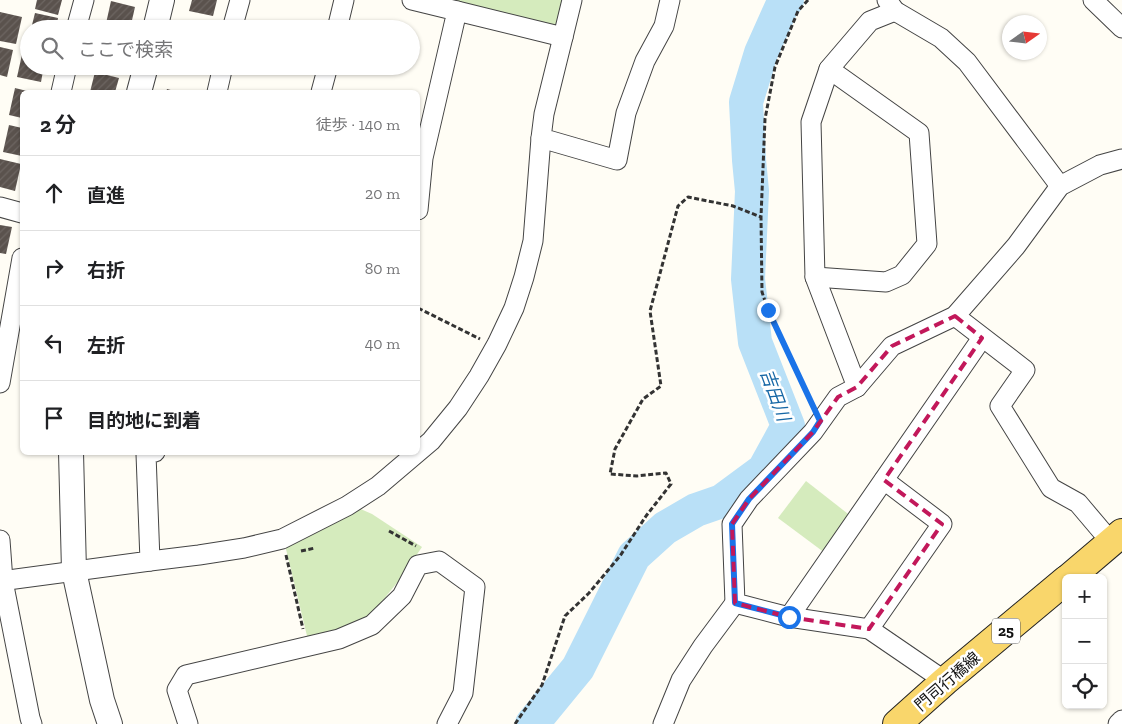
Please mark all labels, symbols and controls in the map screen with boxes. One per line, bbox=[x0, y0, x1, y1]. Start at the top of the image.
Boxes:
north arrow bbox=[1002, 15, 1047, 60]
search box bbox=[20, 20, 420, 75]
icon: search bbox=[38, 34, 66, 62]
text: ここで検索 bbox=[78, 38, 173, 61]
text: 2 分 bbox=[40, 112, 76, 137]
text: 徒歩 · 140 m bbox=[316, 115, 400, 134]
icon: ahead bbox=[40, 179, 68, 207]
text: 直進 bbox=[87, 184, 125, 207]
text: 20 m bbox=[365, 184, 400, 203]
icon: right bbox=[40, 254, 68, 282]
text: 右折 bbox=[87, 259, 125, 282]
text: 80 m bbox=[365, 259, 400, 278]
route end bbox=[757, 299, 780, 322]
icon: left bbox=[40, 329, 68, 357]
text: 左折 bbox=[87, 334, 125, 357]
text: 40 m bbox=[365, 334, 400, 353]
water label: 吉田川 bbox=[755, 366, 795, 426]
icon: arrive bbox=[40, 404, 68, 432]
text: 目的地に到着 bbox=[87, 409, 201, 432]
map controls bbox=[1062, 574, 1107, 709]
button: + bbox=[1062, 574, 1107, 619]
route start bbox=[778, 606, 801, 629]
road number: 25 bbox=[992, 618, 1020, 644]
button: − bbox=[1062, 619, 1107, 664]
street label: 門司行橋線 bbox=[911, 648, 984, 715]
button: locate bbox=[1062, 664, 1107, 709]

